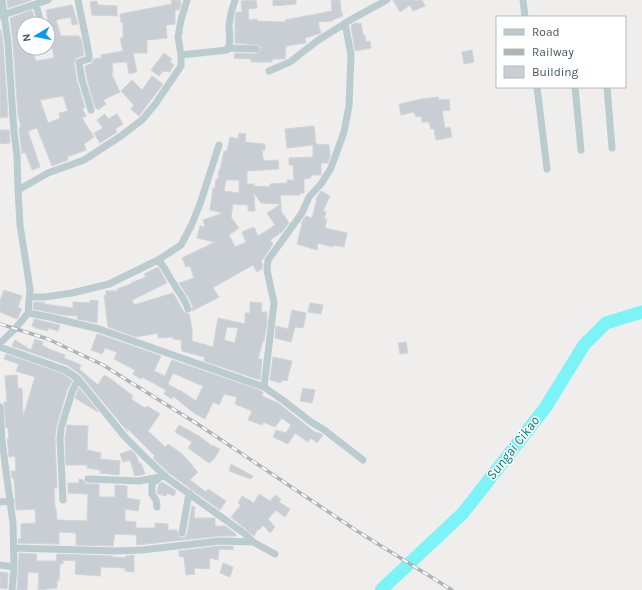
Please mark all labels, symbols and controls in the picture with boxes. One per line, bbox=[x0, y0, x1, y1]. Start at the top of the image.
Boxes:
north arrow bbox=[16, 16, 56, 56]
legend bbox=[496, 16, 626, 88]
text: Road bbox=[532, 25, 560, 39]
text: N bbox=[20, 33, 34, 43]
text: Railway bbox=[532, 45, 574, 59]
text: Building bbox=[532, 65, 579, 79]
water label: Sungai Cikao bbox=[483, 413, 543, 483]

